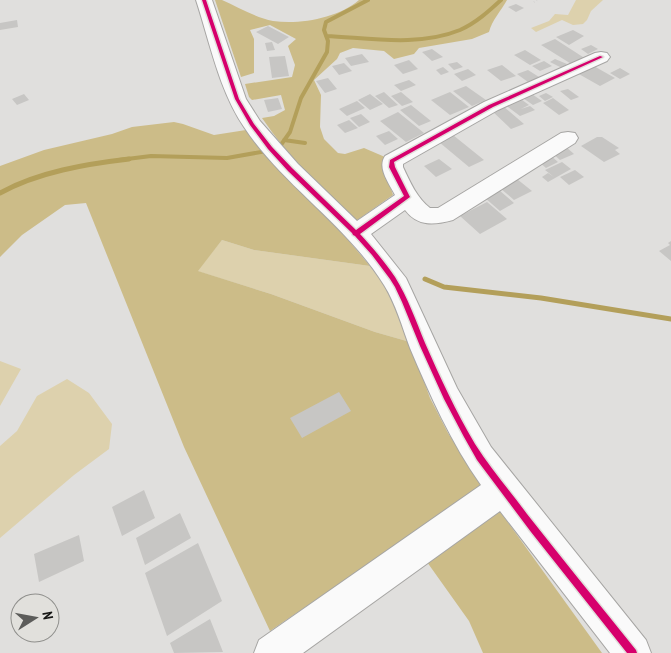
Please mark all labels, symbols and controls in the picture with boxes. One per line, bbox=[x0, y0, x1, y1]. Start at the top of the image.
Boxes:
north arrow bbox=[10, 593, 60, 643]
text: N bbox=[38, 610, 57, 621]

